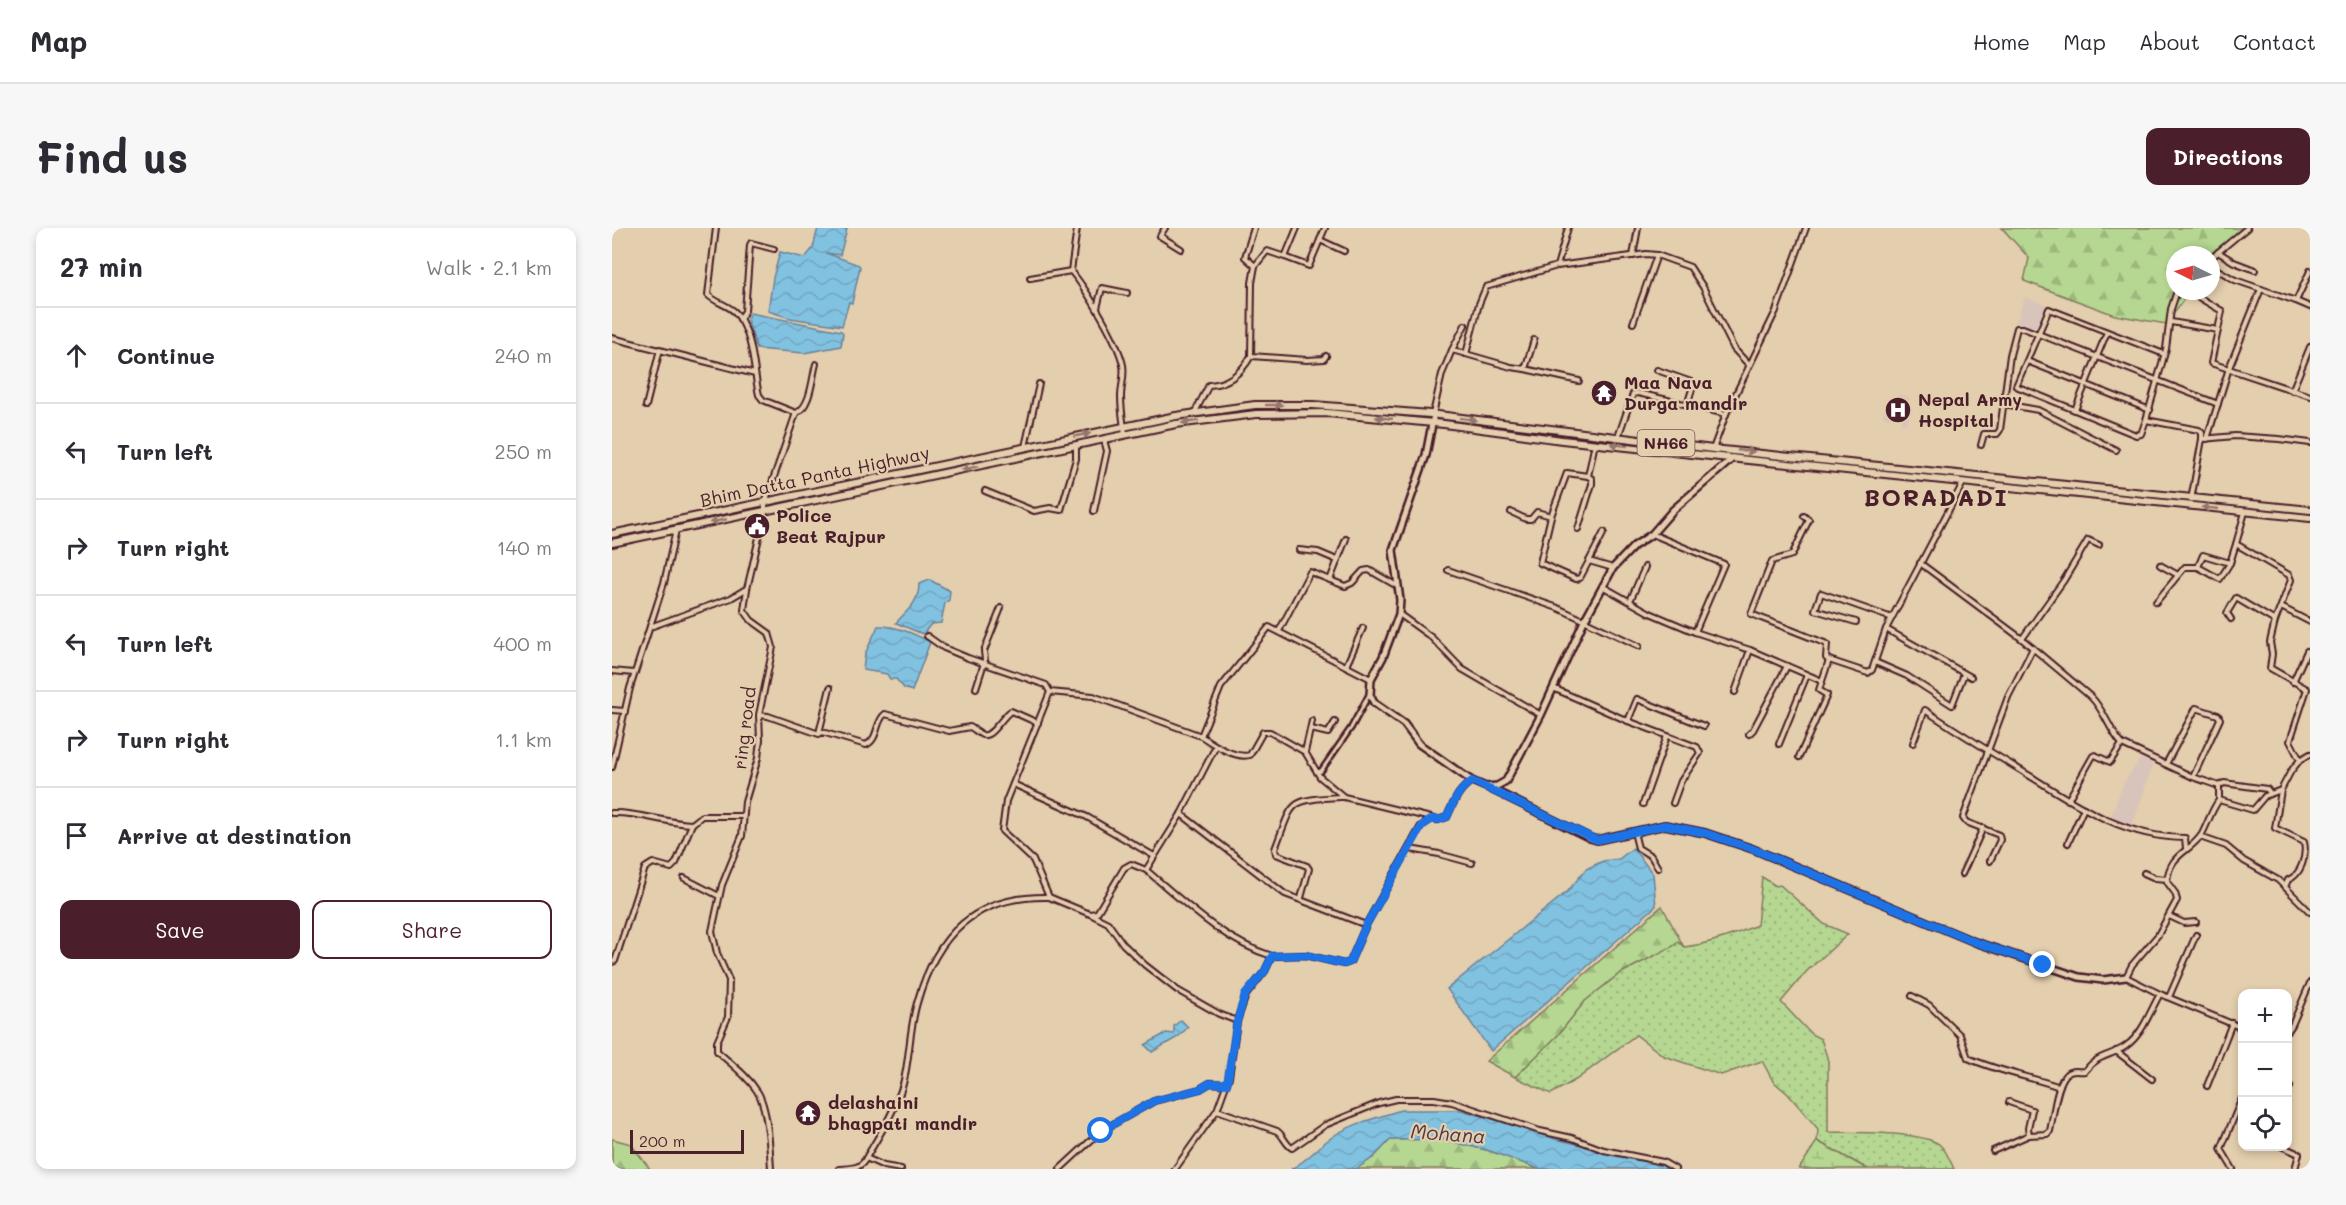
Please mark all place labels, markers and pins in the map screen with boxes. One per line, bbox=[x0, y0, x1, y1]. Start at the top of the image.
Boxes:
place label: Maa Nava Durga mandir bbox=[1624, 370, 1747, 415]
temple icon: Maa Nava Durga mandir bbox=[1589, 378, 1619, 408]
place label: Nepal Army Hospital bbox=[1918, 387, 2022, 432]
hospital icon: Nepal Army Hospital bbox=[1883, 395, 1913, 425]
place label: Police Beat Rajpur bbox=[776, 503, 886, 548]
public building icon: Police Beat Rajpur bbox=[742, 511, 772, 541]
place label: delashaini bhagpati mandir bbox=[828, 1090, 977, 1135]
temple icon: delashaini bhagpati mandir bbox=[793, 1098, 823, 1128]

